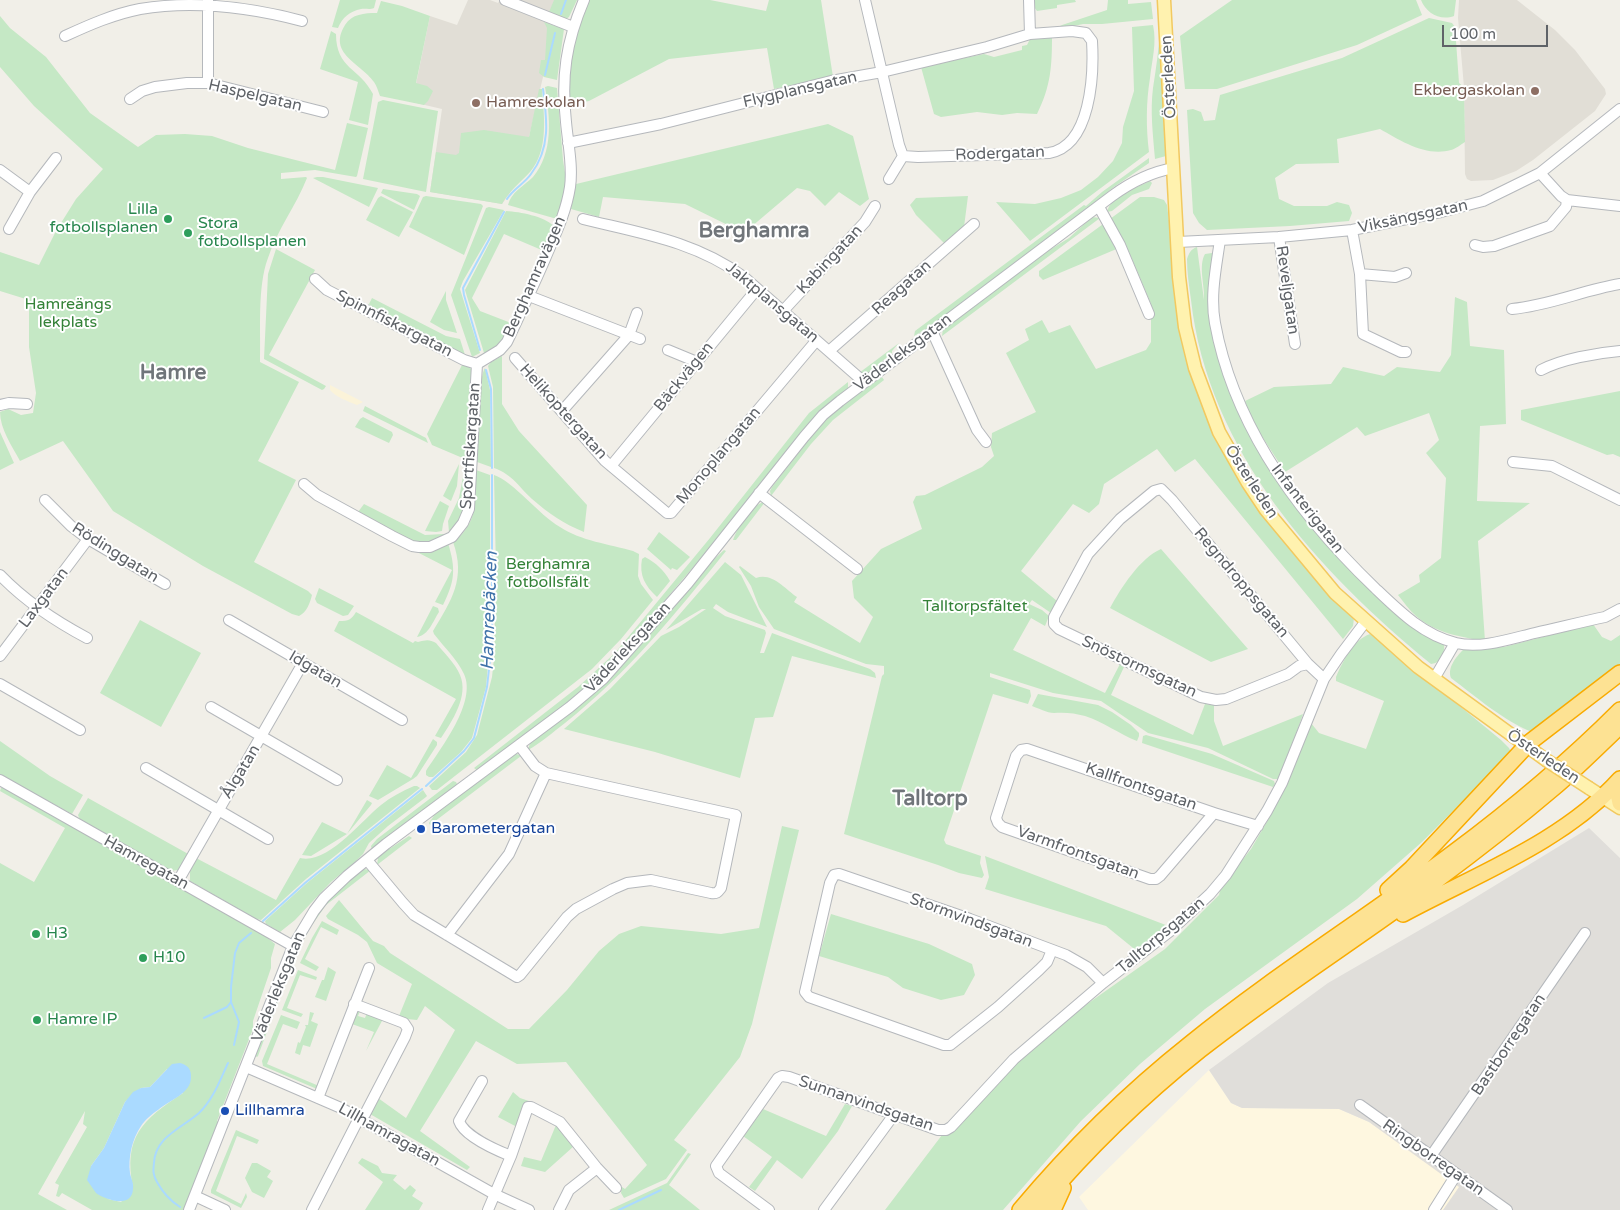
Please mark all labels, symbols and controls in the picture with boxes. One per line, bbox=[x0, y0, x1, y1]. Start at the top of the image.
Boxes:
scale bar bbox=[1445, 15, 1551, 47]
text: 100 m bbox=[1450, 25, 1496, 43]
street label: Österleden bbox=[1157, 35, 1181, 119]
street label: Flygplansgatan bbox=[741, 68, 859, 112]
street label: Haspelgatan bbox=[206, 76, 304, 116]
place label: Ekbergaskolan bbox=[1413, 81, 1525, 101]
marker: Ekbergaskolan bbox=[1529, 85, 1541, 97]
place label: Hamreskolan bbox=[486, 93, 585, 113]
marker: Hamreskolan bbox=[470, 97, 482, 109]
street label: Rodergatan bbox=[955, 143, 1045, 165]
street label: Viksängsgatan bbox=[1356, 196, 1470, 238]
place label: Lilla fotbollsplanen bbox=[49, 200, 158, 238]
marker: Lilla fotbollsplanen bbox=[162, 213, 174, 225]
street label: Berghamravägen bbox=[500, 213, 570, 341]
place label: Stora fotbollsplanen bbox=[198, 214, 307, 252]
district label: Berghamra bbox=[698, 218, 810, 244]
street label: Kabingatan bbox=[793, 222, 867, 298]
marker: Stora fotbollsplanen bbox=[182, 227, 194, 239]
street label: Reveljgatan bbox=[1271, 244, 1303, 336]
street label: Reagatan bbox=[868, 256, 936, 320]
street label: Jaktplansgatan bbox=[722, 259, 822, 347]
street label: Spinnfiskargatan bbox=[333, 286, 455, 362]
park label: Hamreängs lekplats bbox=[24, 295, 112, 333]
street label: Väderleksgatan bbox=[850, 310, 956, 396]
street label: Bäckvägen bbox=[650, 338, 718, 416]
district label: Hamre bbox=[140, 360, 206, 386]
street label: Helikoptergatan bbox=[515, 360, 611, 464]
street label: Sportfiskargatan bbox=[457, 382, 485, 510]
street label: Monoplangatan bbox=[673, 403, 765, 509]
street label: Österleden bbox=[1220, 442, 1282, 522]
street label: Infanterigatan bbox=[1266, 461, 1348, 557]
street label: Rödinggatan bbox=[68, 519, 162, 587]
street label: Regndroppsgatan bbox=[1189, 524, 1293, 642]
water label: Hamrebäcken bbox=[477, 551, 503, 671]
park label: Berghamra fotbollsfält bbox=[506, 555, 590, 593]
street label: Laxgatan bbox=[15, 564, 73, 632]
park label: Talltorpsfältet bbox=[922, 597, 1028, 617]
street label: Väderleksgatan bbox=[581, 598, 675, 698]
street label: Snöstormsgatan bbox=[1078, 632, 1200, 702]
street label: Idgatan bbox=[285, 647, 345, 693]
street label: Österleden bbox=[1503, 726, 1583, 788]
street label: Ålgatan bbox=[217, 742, 265, 802]
street label: Kallfrontsgatan bbox=[1083, 759, 1199, 815]
district label: Talltorp bbox=[892, 786, 968, 812]
place label: Barometergatan bbox=[431, 819, 555, 839]
street label: Varmfrontsgatan bbox=[1014, 822, 1142, 884]
marker: Barometergatan bbox=[415, 823, 427, 835]
street label: Hamregatan bbox=[100, 832, 192, 894]
street label: Stormvindsgatan bbox=[907, 890, 1035, 952]
street label: Talltorpsgatan bbox=[1113, 894, 1209, 978]
place label: H3 bbox=[46, 924, 68, 944]
marker: H3 bbox=[30, 928, 42, 940]
street label: Väderleksgatan bbox=[248, 929, 310, 1045]
place label: H10 bbox=[153, 948, 185, 968]
marker: H10 bbox=[137, 952, 149, 964]
street label: Bastborregatan bbox=[1468, 991, 1550, 1099]
place label: Hamre IP bbox=[47, 1010, 117, 1030]
marker: Hamre IP bbox=[31, 1014, 43, 1026]
street label: Sunnanvindsgatan bbox=[796, 1072, 936, 1136]
street label: Lillhamragatan bbox=[335, 1099, 443, 1171]
place label: Lillhamra bbox=[235, 1101, 305, 1121]
marker: Lillhamra bbox=[219, 1105, 231, 1117]
street label: Ringborregatan bbox=[1378, 1116, 1488, 1200]

